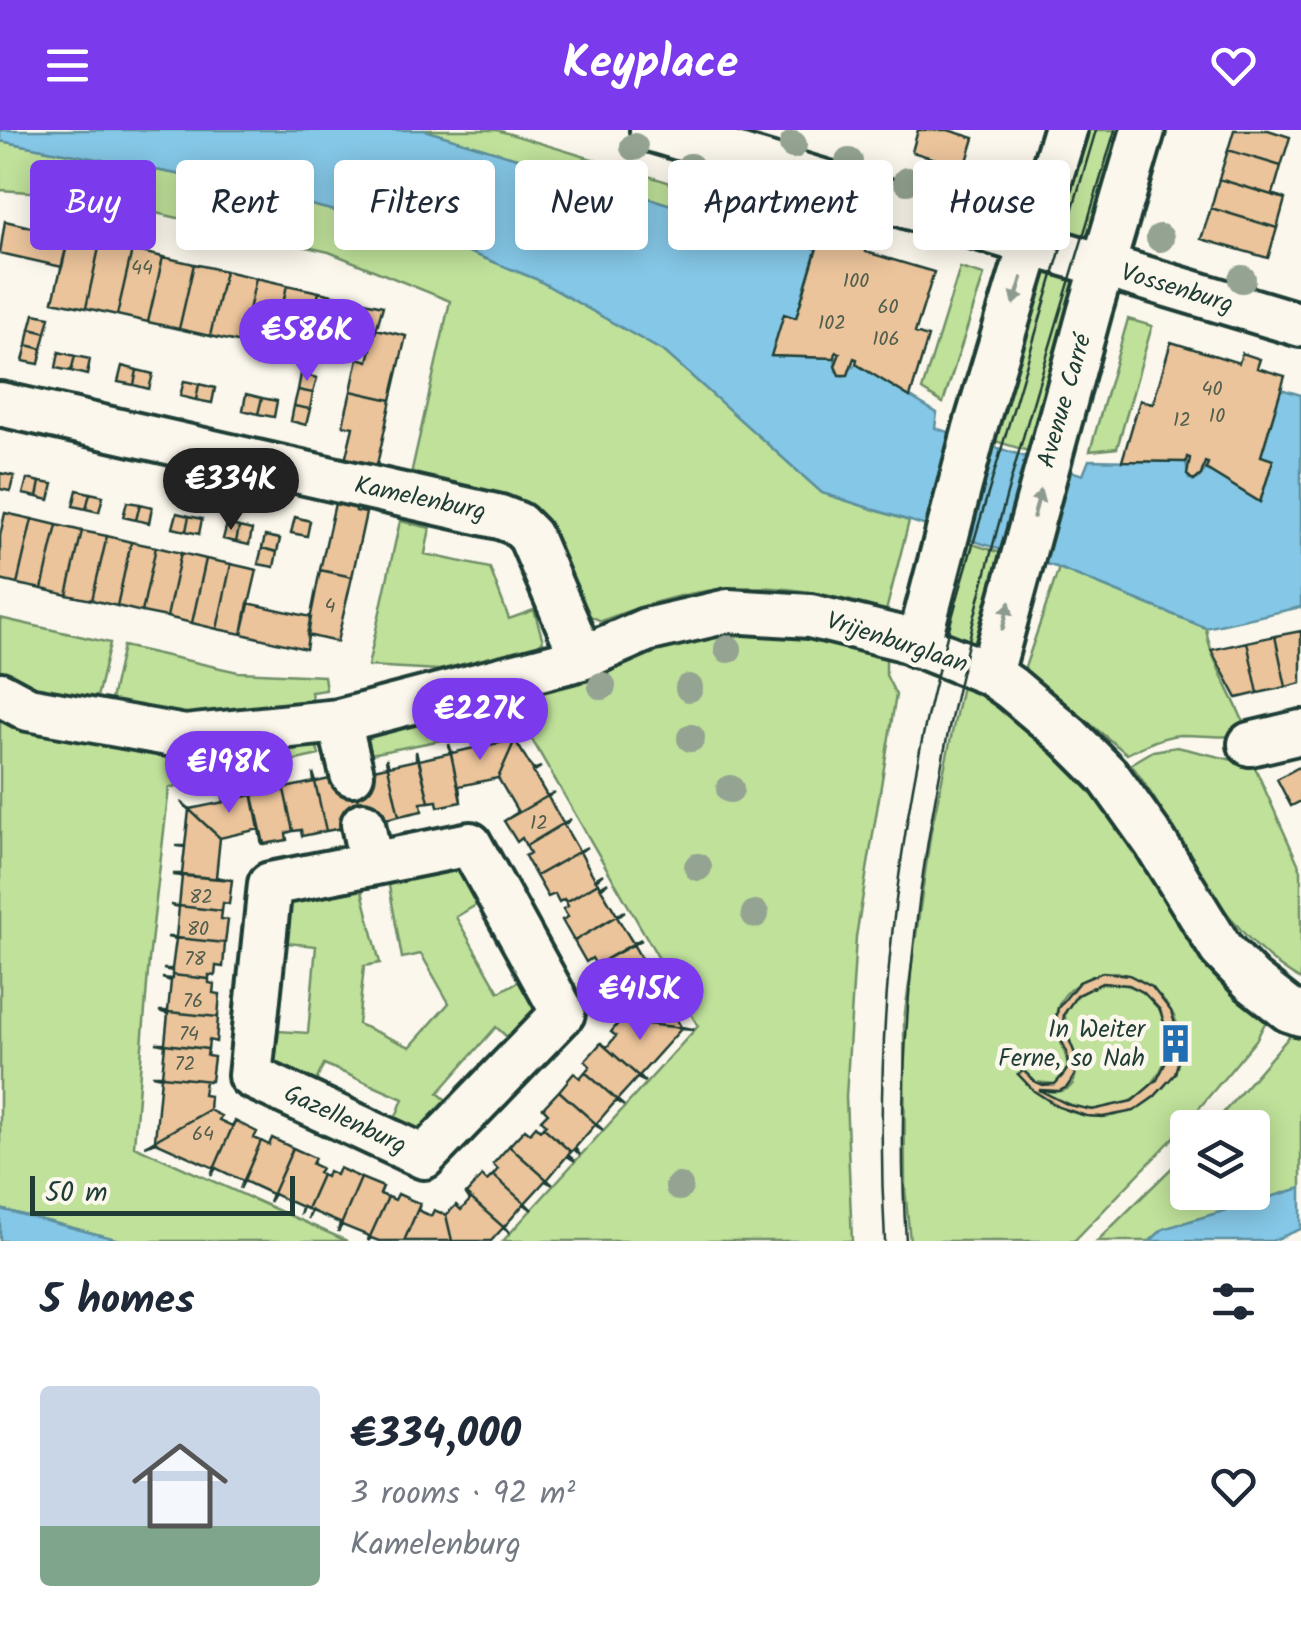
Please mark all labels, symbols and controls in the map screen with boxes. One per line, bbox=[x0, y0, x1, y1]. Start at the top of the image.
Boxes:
text: Keyplace bbox=[563, 29, 738, 101]
icon: menu bbox=[40, 38, 95, 93]
icon: heart bbox=[1206, 38, 1261, 93]
chip: Buy bbox=[30, 160, 156, 250]
chip: Rent bbox=[176, 160, 314, 250]
chip: Filters bbox=[334, 160, 495, 250]
chip: New bbox=[515, 160, 648, 250]
chip: Apartment bbox=[668, 160, 893, 250]
chip: House bbox=[913, 160, 1070, 250]
house number: 44 bbox=[131, 253, 153, 285]
street label: Vossenburg bbox=[1116, 253, 1238, 325]
house number: 100 bbox=[843, 266, 869, 298]
one-way arrow bbox=[1010, 276, 1025, 306]
house number: 60 bbox=[877, 292, 899, 324]
pin: €586K bbox=[237, 299, 377, 384]
text: €586K bbox=[261, 306, 353, 357]
house number: 102 bbox=[818, 308, 846, 340]
house number: 106 bbox=[872, 324, 900, 356]
street label: Avenue Carré bbox=[1027, 328, 1104, 473]
house number: 40 bbox=[1201, 374, 1223, 406]
house number: 10 bbox=[1209, 401, 1225, 433]
house number: 12 bbox=[1173, 405, 1191, 437]
pin: €334K bbox=[161, 448, 301, 533]
text: €334K bbox=[185, 455, 277, 506]
street label: Kamelenburg bbox=[350, 466, 490, 532]
one-way arrow bbox=[1029, 488, 1045, 519]
house number: 4 bbox=[324, 591, 336, 623]
one-way arrow bbox=[999, 600, 1015, 631]
street label: Vrijenburglaan bbox=[821, 601, 973, 685]
pin: €227K bbox=[410, 678, 550, 763]
text: €227K bbox=[434, 685, 526, 736]
pin: €198K bbox=[159, 731, 299, 816]
text: €198K bbox=[187, 738, 271, 789]
house number: 12 bbox=[530, 808, 548, 840]
house number: 82 bbox=[189, 882, 213, 914]
house number: 80 bbox=[187, 914, 209, 946]
house number: 78 bbox=[184, 944, 207, 976]
pin: €415K bbox=[570, 958, 710, 1043]
text: €415K bbox=[599, 965, 681, 1016]
house number: 76 bbox=[183, 986, 203, 1018]
place label: In Weiter Ferne, so Nah bbox=[998, 1010, 1147, 1079]
house number: 74 bbox=[179, 1019, 199, 1051]
building icon: In Weiter Ferne, so Nah bbox=[1154, 1023, 1196, 1065]
house number: 72 bbox=[175, 1049, 195, 1081]
street label: Gazellenburg bbox=[277, 1074, 413, 1166]
map controls bbox=[1170, 1110, 1270, 1210]
button: layers bbox=[1170, 1110, 1270, 1210]
house number: 64 bbox=[192, 1119, 214, 1151]
scale bar bbox=[30, 1171, 295, 1216]
text: 50 m bbox=[45, 1171, 108, 1216]
text: 5 homes bbox=[40, 1268, 195, 1335]
icon: filters bbox=[1206, 1274, 1261, 1329]
text: €334,000 bbox=[350, 1402, 521, 1469]
icon: home bbox=[120, 1426, 240, 1546]
icon: heart bbox=[1206, 1459, 1261, 1514]
text: 3 rooms · 92 m² bbox=[350, 1469, 575, 1520]
text: Kamelenburg bbox=[350, 1520, 521, 1571]

